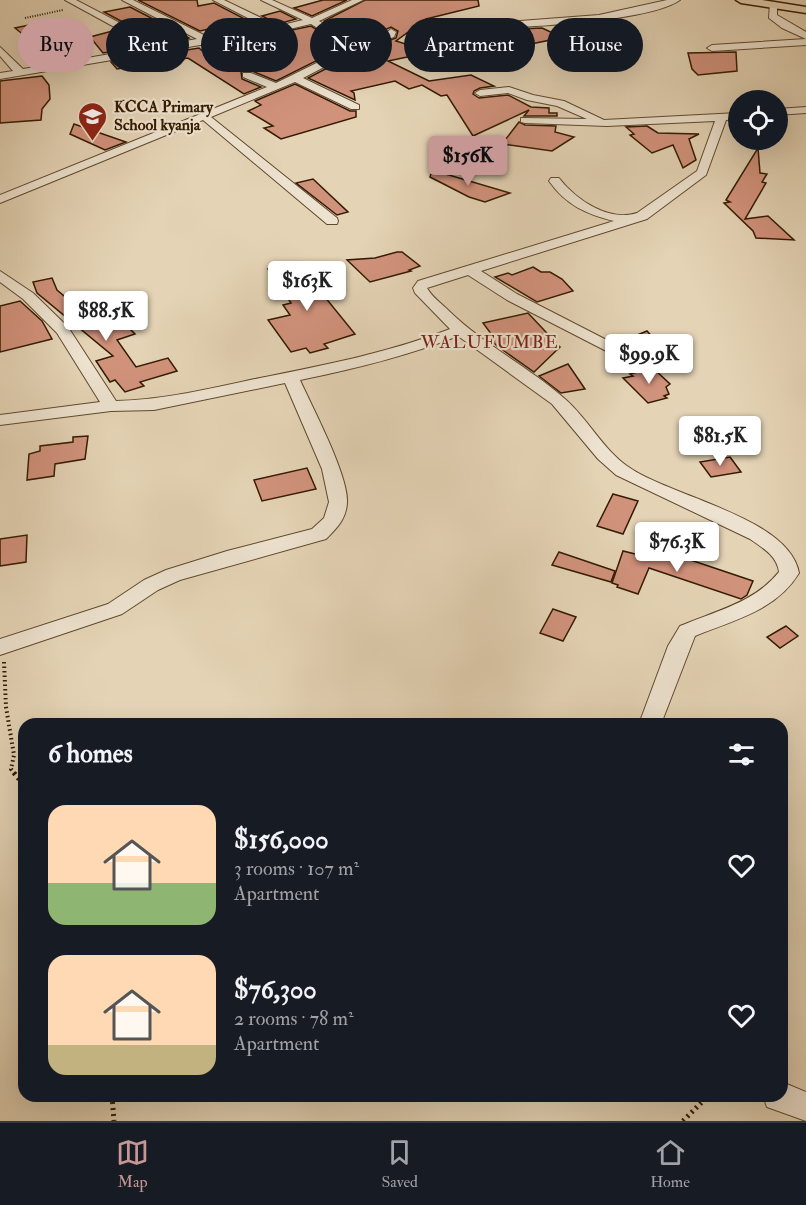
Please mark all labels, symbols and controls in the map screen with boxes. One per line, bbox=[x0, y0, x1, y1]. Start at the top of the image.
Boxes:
chip: Buy bbox=[18, 18, 94, 72]
chip: Rent bbox=[106, 18, 189, 72]
chip: Filters bbox=[201, 18, 298, 72]
chip: New bbox=[310, 18, 392, 72]
chip: Apartment bbox=[404, 18, 535, 72]
chip: House bbox=[547, 18, 643, 72]
map controls bbox=[728, 90, 788, 150]
button: locate bbox=[728, 90, 788, 150]
place label: KCCA Primary School kyanja bbox=[114, 97, 214, 136]
school or university icon: KCCA Primary School kyanja bbox=[77, 100, 109, 142]
pin: $156K bbox=[426, 136, 510, 187]
text: $156K bbox=[442, 143, 494, 168]
pin: $163K bbox=[265, 261, 349, 312]
text: $163K bbox=[282, 268, 332, 293]
pin: $88.5K bbox=[57, 291, 155, 342]
text: $88.5K bbox=[78, 298, 134, 323]
district label: WALUFUMBE bbox=[420, 331, 559, 354]
pin: $99.9K bbox=[600, 334, 698, 385]
text: $99.9K bbox=[619, 341, 679, 366]
pin: $81.5K bbox=[671, 416, 769, 467]
text: $81.5K bbox=[693, 423, 747, 448]
pin: $76.3K bbox=[628, 522, 726, 573]
text: $76.3K bbox=[649, 529, 705, 554]
text: 6 homes bbox=[48, 738, 133, 770]
icon: filters bbox=[725, 738, 758, 771]
text: $156,000 bbox=[234, 824, 329, 856]
icon: home bbox=[96, 829, 168, 901]
icon: heart bbox=[725, 849, 758, 882]
text: 3 rooms · 107 m² bbox=[234, 856, 359, 881]
text: Apartment bbox=[234, 881, 319, 906]
text: $76,300 bbox=[234, 974, 317, 1006]
icon: home bbox=[96, 979, 168, 1051]
icon: heart bbox=[725, 999, 758, 1032]
text: 2 rooms · 78 m² bbox=[234, 1006, 354, 1031]
text: Apartment bbox=[234, 1031, 319, 1056]
tab: Map bbox=[116, 1136, 149, 1192]
tab: Saved bbox=[381, 1136, 418, 1192]
tab: Home bbox=[650, 1136, 690, 1192]

